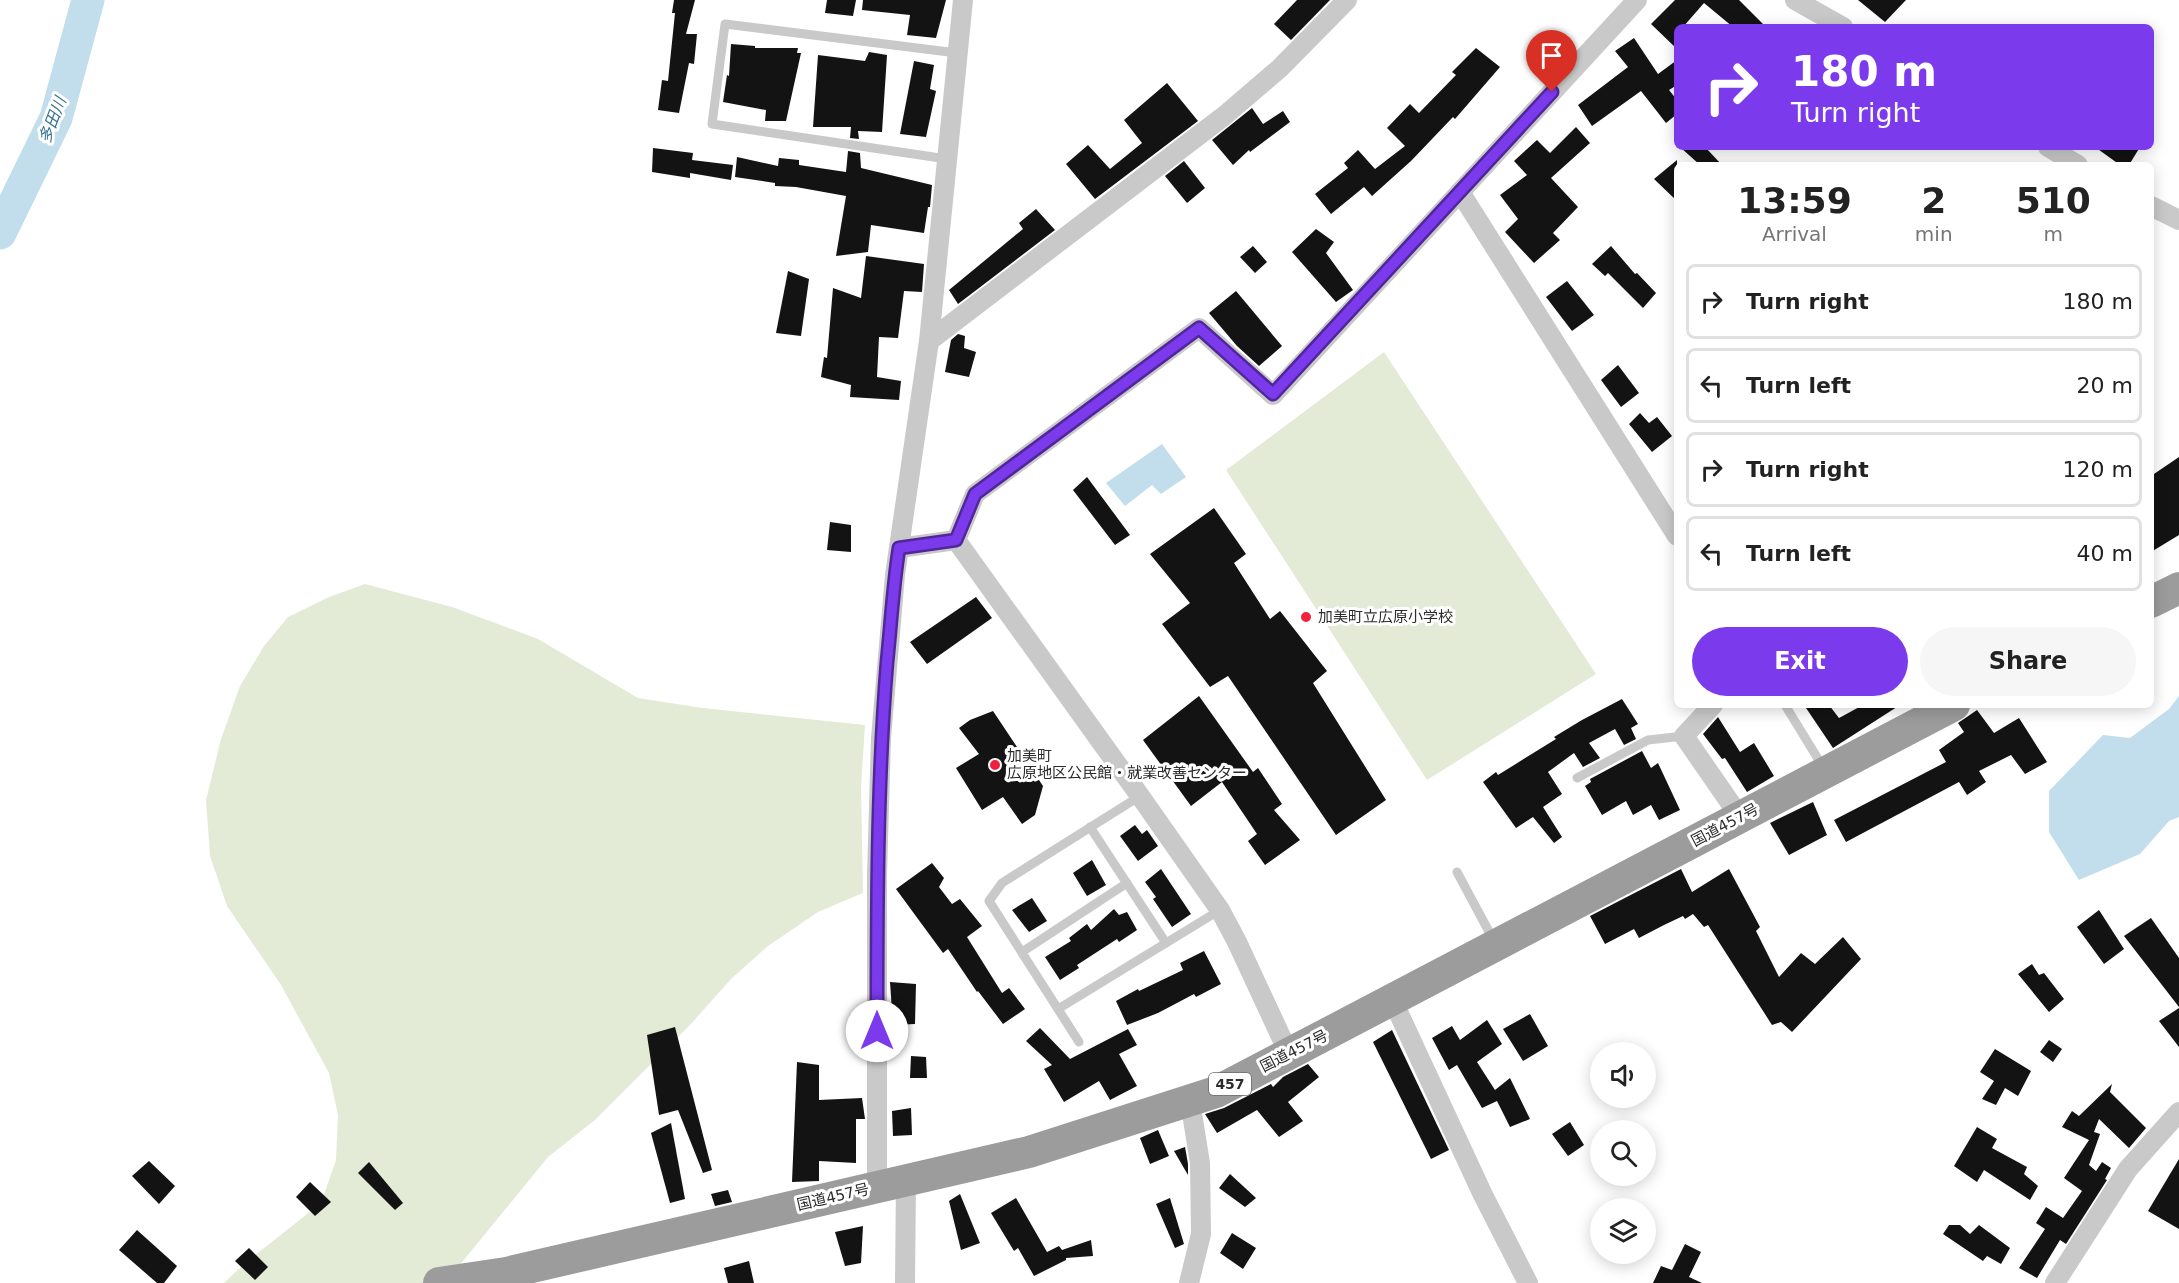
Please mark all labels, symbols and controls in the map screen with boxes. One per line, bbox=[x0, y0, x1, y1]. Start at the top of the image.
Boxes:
pin bbox=[1526, 30, 1577, 92]
icon: arrive bbox=[1535, 39, 1568, 72]
text: 180 m bbox=[1791, 47, 1937, 96]
icon: right bbox=[1692, 48, 1770, 126]
water label: 多田川 bbox=[35, 93, 71, 146]
text: Turn right bbox=[1791, 97, 1920, 128]
text: 13:59 bbox=[1737, 180, 1852, 221]
text: 2 bbox=[1921, 180, 1946, 221]
text: 510 bbox=[2016, 180, 2091, 221]
text: Arrival bbox=[1762, 222, 1827, 246]
text: min bbox=[1915, 222, 1953, 246]
text: m bbox=[2044, 222, 2063, 246]
icon: right bbox=[1695, 285, 1728, 318]
text: Turn right bbox=[1746, 289, 1869, 314]
text: 180 m bbox=[2063, 289, 2133, 314]
icon: left bbox=[1695, 369, 1728, 402]
text: Turn left bbox=[1746, 373, 1851, 398]
text: 20 m bbox=[2077, 373, 2133, 398]
icon: right bbox=[1695, 453, 1728, 486]
text: Turn right bbox=[1746, 457, 1869, 482]
text: 120 m bbox=[2063, 457, 2133, 482]
icon: left bbox=[1695, 537, 1728, 570]
text: Turn left bbox=[1746, 541, 1851, 566]
text: 40 m bbox=[2077, 541, 2133, 566]
place label: 加美町立広原小学校 bbox=[1318, 608, 1453, 626]
marker: 加美町立広原小学校 bbox=[1299, 610, 1313, 624]
button: Exit bbox=[1692, 627, 1908, 696]
button: Share bbox=[1920, 627, 2136, 696]
place label: 加美町 広原地区公民館・就業改善センター bbox=[1007, 747, 1247, 782]
marker: 加美町 広原地区公民館・就業改善センター bbox=[988, 758, 1002, 772]
street label: 国道457号 bbox=[1688, 800, 1762, 850]
position arrow bbox=[845, 999, 909, 1063]
street label: 国道457号 bbox=[1257, 1026, 1331, 1076]
map controls bbox=[1590, 1042, 1656, 1264]
button: sound bbox=[1590, 1042, 1656, 1108]
road number: 457 bbox=[1209, 1073, 1251, 1095]
button: search bbox=[1590, 1120, 1656, 1186]
street label: 国道457号 bbox=[795, 1180, 871, 1214]
button: layers bbox=[1590, 1198, 1656, 1264]

